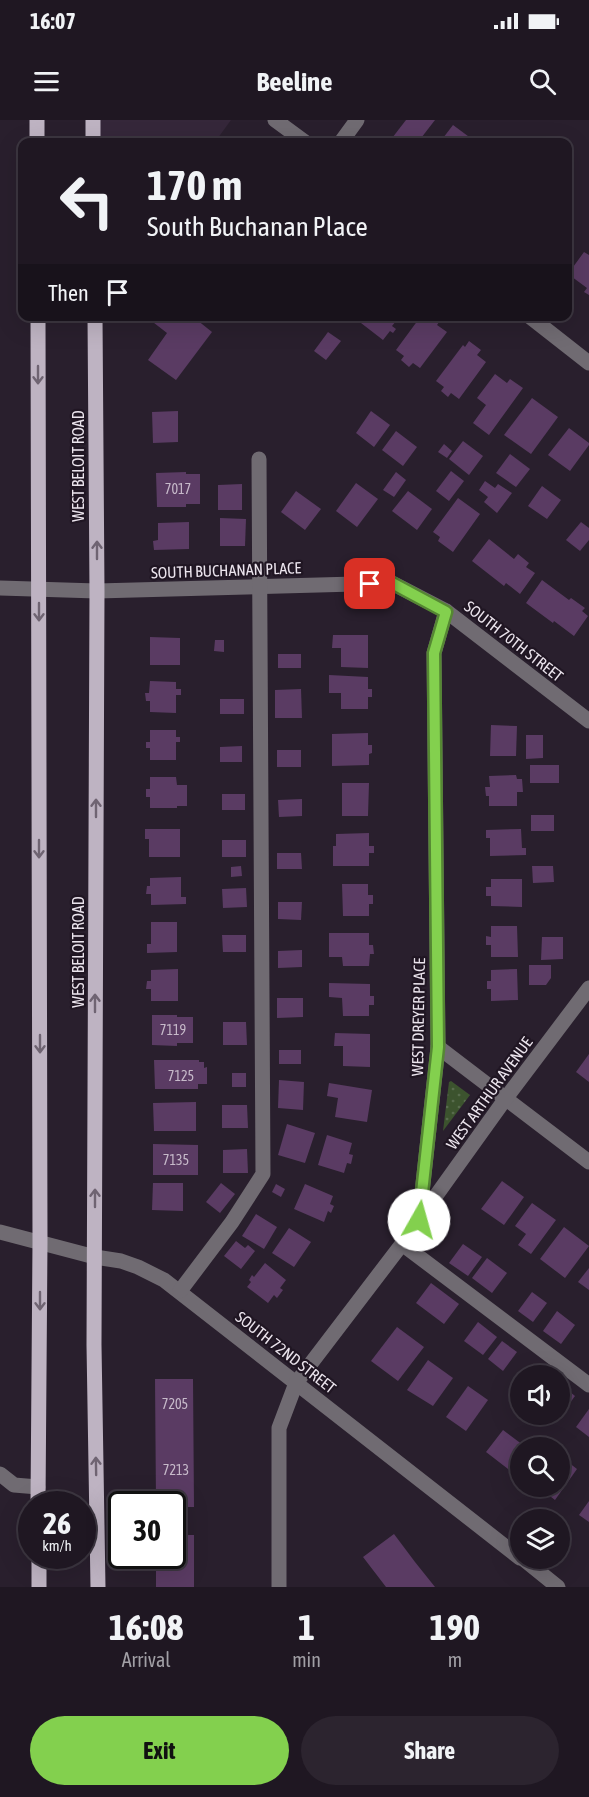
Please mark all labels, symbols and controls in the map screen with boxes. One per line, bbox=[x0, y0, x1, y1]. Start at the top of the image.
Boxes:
text: 16:07 bbox=[30, 8, 76, 34]
icon: menu bbox=[30, 65, 63, 98]
icon: search bbox=[526, 65, 559, 98]
text: Beeline bbox=[257, 66, 332, 97]
text: 170 m bbox=[147, 161, 242, 209]
icon: left bbox=[48, 162, 126, 240]
text: South Buchanan Place bbox=[147, 211, 368, 242]
icon: arrive bbox=[101, 276, 134, 309]
text: Then bbox=[48, 280, 89, 306]
one-way arrow bbox=[32, 364, 44, 384]
street label: WEST BELOIT ROAD bbox=[69, 410, 87, 522]
house number: 7017 bbox=[165, 481, 191, 497]
one-way arrow bbox=[91, 541, 103, 561]
street label: SOUTH BUCHANAN PLACE bbox=[151, 558, 302, 582]
pin bbox=[344, 558, 395, 609]
icon: arrive bbox=[353, 567, 386, 600]
street label: SOUTH 70TH STREET bbox=[461, 597, 567, 685]
one-way arrow bbox=[33, 601, 45, 621]
one-way arrow bbox=[90, 799, 102, 819]
one-way arrow bbox=[33, 838, 45, 858]
street label: WEST BELOIT ROAD bbox=[69, 896, 87, 1008]
street label: WEST DREYER PLACE bbox=[408, 958, 428, 1076]
one-way arrow bbox=[90, 994, 101, 1014]
house number: 7119 bbox=[160, 1022, 186, 1038]
one-way arrow bbox=[34, 1033, 46, 1053]
street label: WEST ARTHUR AVENUE bbox=[442, 1033, 536, 1153]
house number: 7125 bbox=[168, 1068, 194, 1084]
house number: 7135 bbox=[163, 1152, 189, 1168]
position arrow bbox=[387, 1188, 451, 1252]
one-way arrow bbox=[89, 1189, 101, 1209]
one-way arrow bbox=[34, 1290, 46, 1310]
street label: SOUTH 72ND STREET bbox=[232, 1307, 340, 1397]
map controls bbox=[510, 1365, 570, 1569]
button: sound bbox=[510, 1365, 570, 1425]
house number: 7205 bbox=[162, 1396, 188, 1412]
button: search bbox=[510, 1437, 570, 1497]
one-way arrow bbox=[91, 1456, 102, 1476]
house number: 7213 bbox=[163, 1462, 189, 1478]
speed limit sign: 30 bbox=[108, 1491, 186, 1569]
text: 26 bbox=[43, 1506, 71, 1540]
button: layers bbox=[510, 1509, 570, 1569]
text: km/h bbox=[42, 1537, 72, 1554]
text: 16:08 bbox=[109, 1606, 183, 1648]
text: 1 bbox=[298, 1606, 315, 1648]
text: 190 bbox=[430, 1606, 480, 1648]
text: Arrival bbox=[122, 1648, 171, 1671]
text: min bbox=[292, 1648, 321, 1671]
text: m bbox=[448, 1648, 462, 1671]
button: Exit bbox=[30, 1716, 289, 1785]
button: Share bbox=[301, 1716, 559, 1785]

